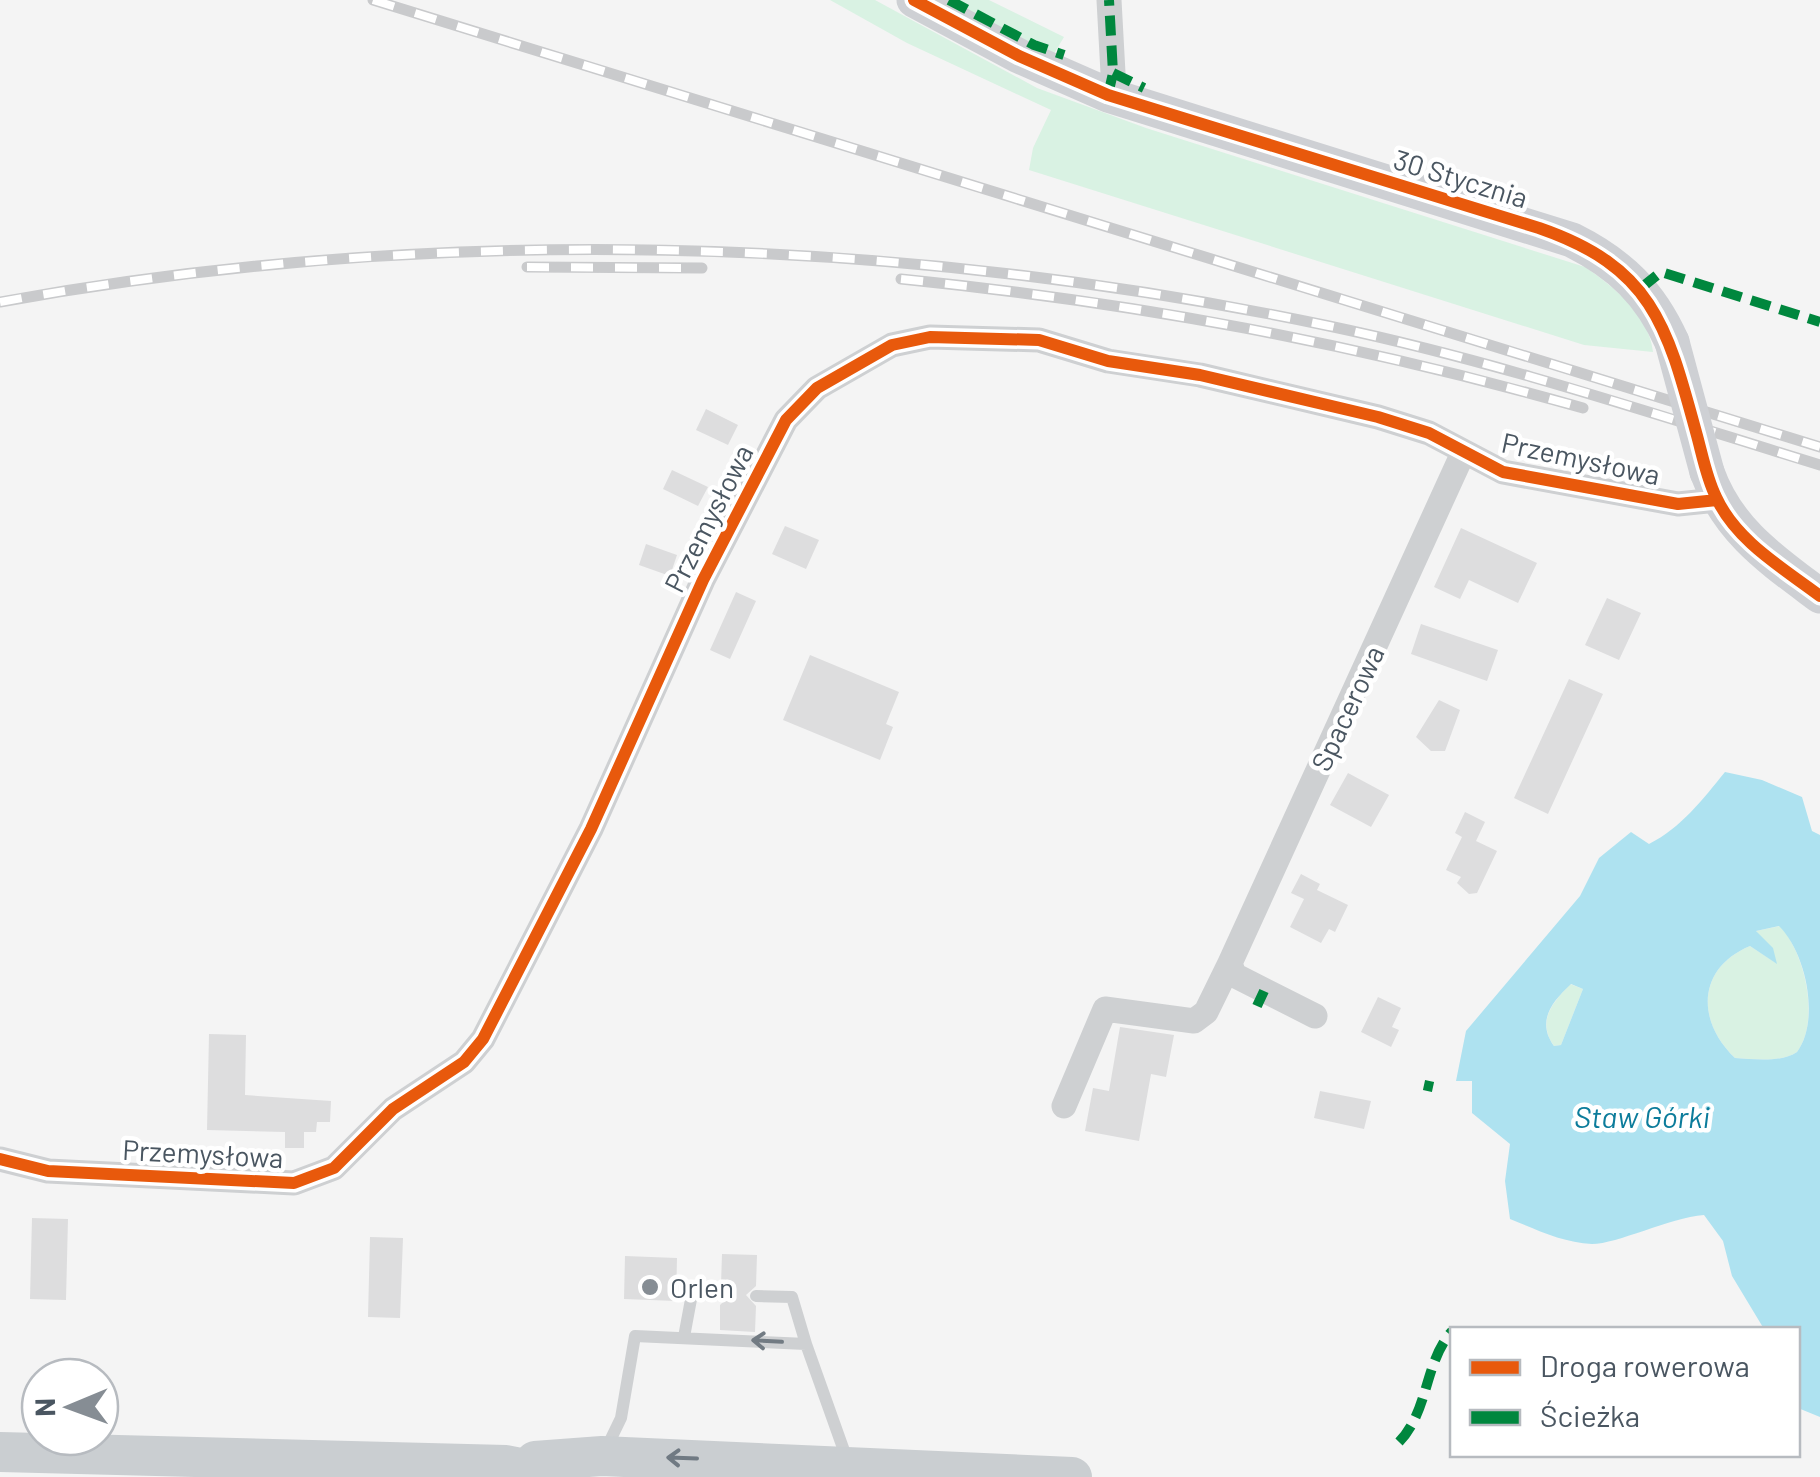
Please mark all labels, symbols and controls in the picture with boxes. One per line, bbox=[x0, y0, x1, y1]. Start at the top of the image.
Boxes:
street label: 30 Stycznia bbox=[1390, 142, 1532, 214]
street label: Przemysłowa bbox=[1499, 425, 1663, 491]
street label: Przemysłowa bbox=[656, 439, 760, 597]
street label: Spacerowa bbox=[1303, 640, 1391, 776]
water label: Staw Górki bbox=[1574, 1098, 1711, 1134]
street label: Przemysłowa bbox=[122, 1132, 284, 1174]
place label: Orlen bbox=[670, 1270, 734, 1304]
marker: Orlen bbox=[639, 1276, 661, 1298]
legend bbox=[1450, 1327, 1800, 1457]
one-way arrow bbox=[751, 1332, 783, 1351]
text: Droga rowerowa bbox=[1540, 1347, 1750, 1383]
north arrow bbox=[20, 1357, 120, 1457]
text: Ścieżka bbox=[1540, 1397, 1640, 1433]
text: N bbox=[27, 1398, 61, 1417]
one-way arrow bbox=[666, 1449, 698, 1468]

